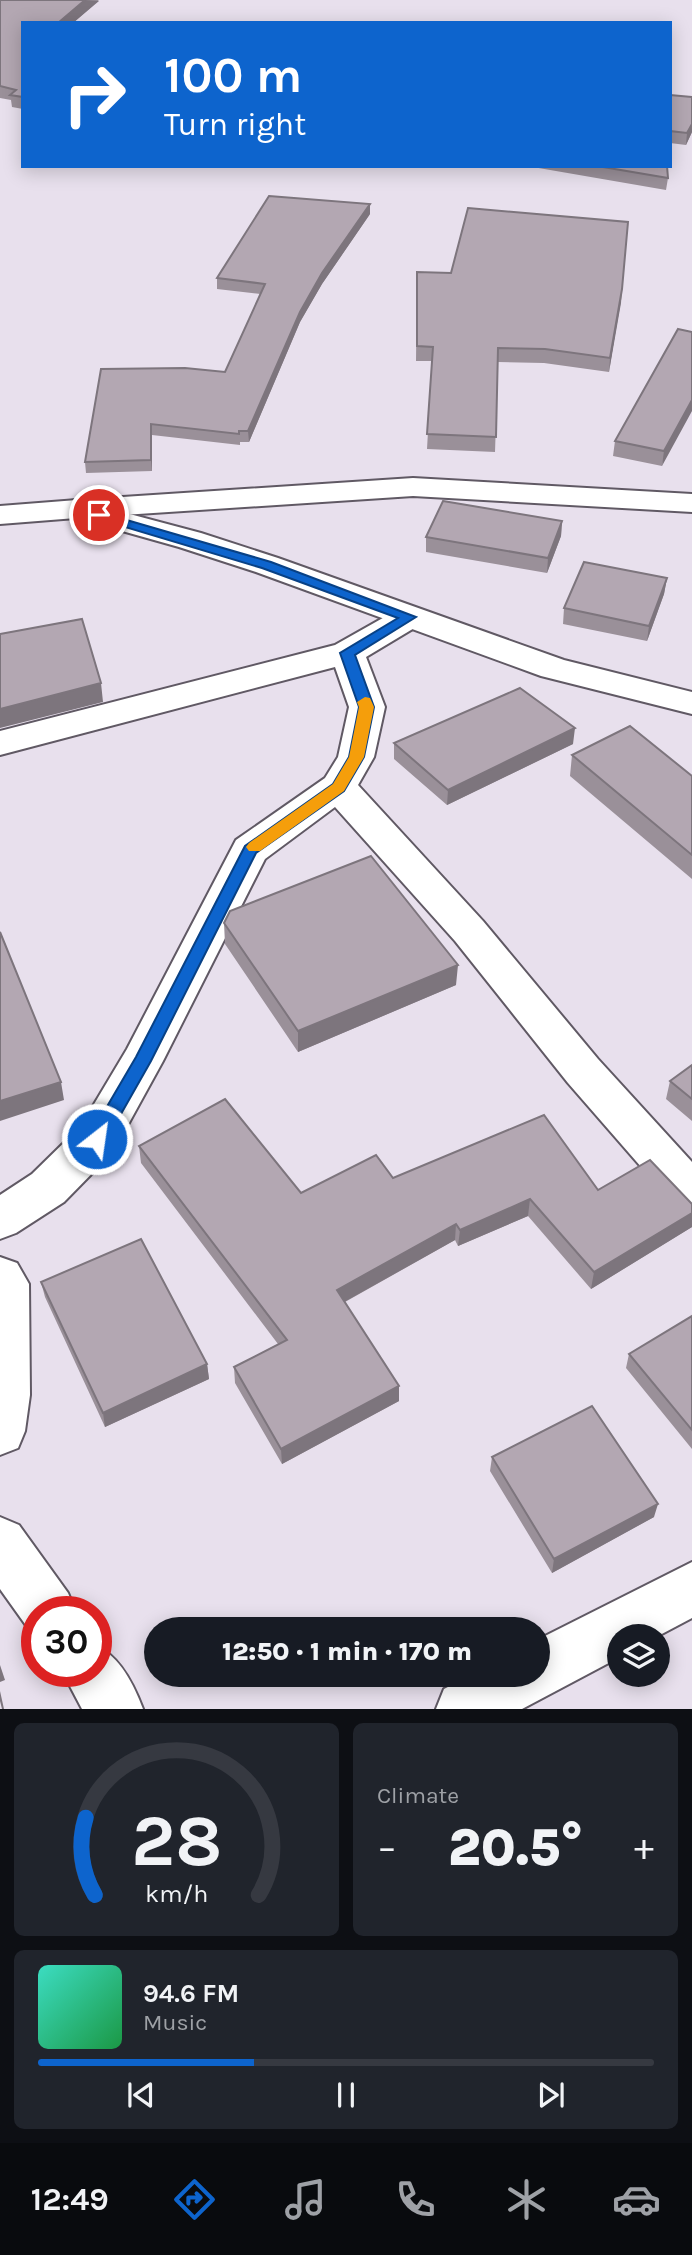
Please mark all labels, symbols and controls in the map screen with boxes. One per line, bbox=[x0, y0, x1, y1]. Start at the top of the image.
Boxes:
text: 100 m bbox=[164, 47, 302, 104]
icon: right bbox=[49, 49, 140, 140]
text: Turn right bbox=[164, 106, 306, 143]
pin bbox=[69, 485, 129, 545]
icon: arrive bbox=[80, 496, 118, 534]
position arrow bbox=[60, 1102, 134, 1176]
speed limit sign: 30 bbox=[21, 1596, 112, 1687]
map controls bbox=[607, 1624, 670, 1687]
button: layers bbox=[607, 1624, 670, 1687]
text: 12:50 · 1 min · 170 m bbox=[222, 1636, 472, 1667]
text: Climate bbox=[377, 1782, 459, 1809]
text: 28 bbox=[131, 1799, 222, 1884]
text: 20.5° bbox=[448, 1817, 583, 1878]
text: − bbox=[377, 1825, 397, 1870]
text: + bbox=[634, 1825, 654, 1870]
text: km/h bbox=[145, 1879, 208, 1908]
text: 94.6 FM bbox=[143, 1978, 239, 2009]
text: Music bbox=[143, 2009, 207, 2036]
icon: previous bbox=[122, 2076, 160, 2114]
icon: pause bbox=[327, 2076, 365, 2114]
icon: next bbox=[532, 2076, 570, 2114]
icon: directions bbox=[170, 2175, 219, 2224]
icon: music bbox=[281, 2175, 330, 2224]
icon: phone bbox=[391, 2175, 440, 2224]
icon: climate bbox=[502, 2175, 551, 2224]
icon: car bbox=[612, 2175, 661, 2224]
text: 12:49 bbox=[31, 2181, 109, 2218]

